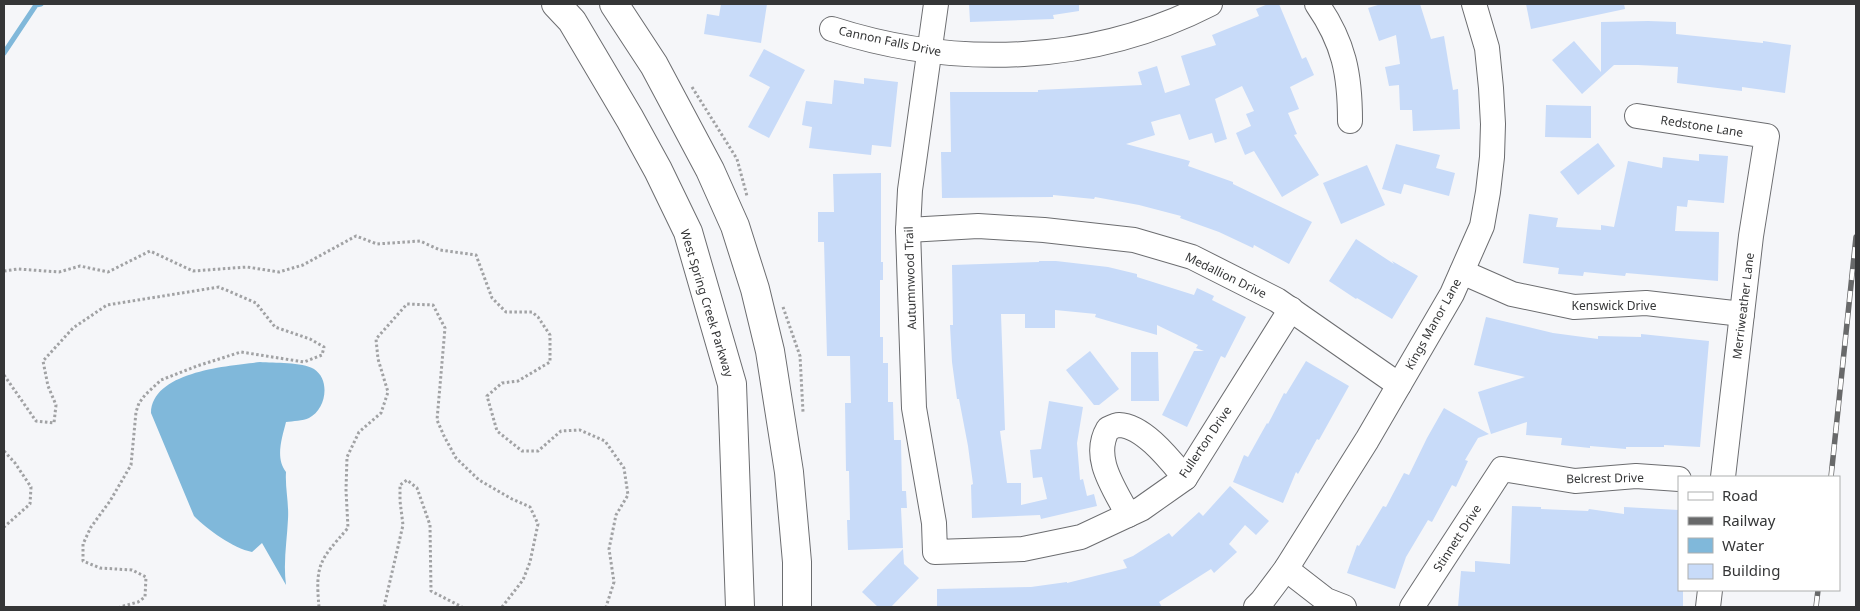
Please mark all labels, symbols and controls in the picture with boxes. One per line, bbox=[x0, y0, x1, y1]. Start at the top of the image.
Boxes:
street label: Cannon Falls Drive bbox=[837, 22, 943, 60]
street label: Redstone Lane bbox=[1659, 111, 1745, 141]
street label: Autumnwood Trail bbox=[900, 226, 920, 330]
street label: West Spring Creek Parkway bbox=[676, 227, 738, 380]
street label: Medallion Drive bbox=[1182, 248, 1270, 302]
street label: Merriweather Lane bbox=[1728, 251, 1758, 360]
street label: Kings Manor Lane bbox=[1401, 275, 1465, 373]
street label: Kenswick Drive bbox=[1572, 297, 1657, 314]
street label: Fullerton Drive bbox=[1175, 403, 1235, 481]
street label: Belcrest Drive bbox=[1566, 469, 1644, 487]
legend bbox=[1678, 476, 1840, 591]
text: Road bbox=[1722, 485, 1758, 505]
street label: Stinnett Drive bbox=[1429, 501, 1485, 575]
text: Railway bbox=[1722, 510, 1776, 530]
text: Water bbox=[1722, 535, 1764, 555]
text: Building bbox=[1722, 560, 1780, 580]

